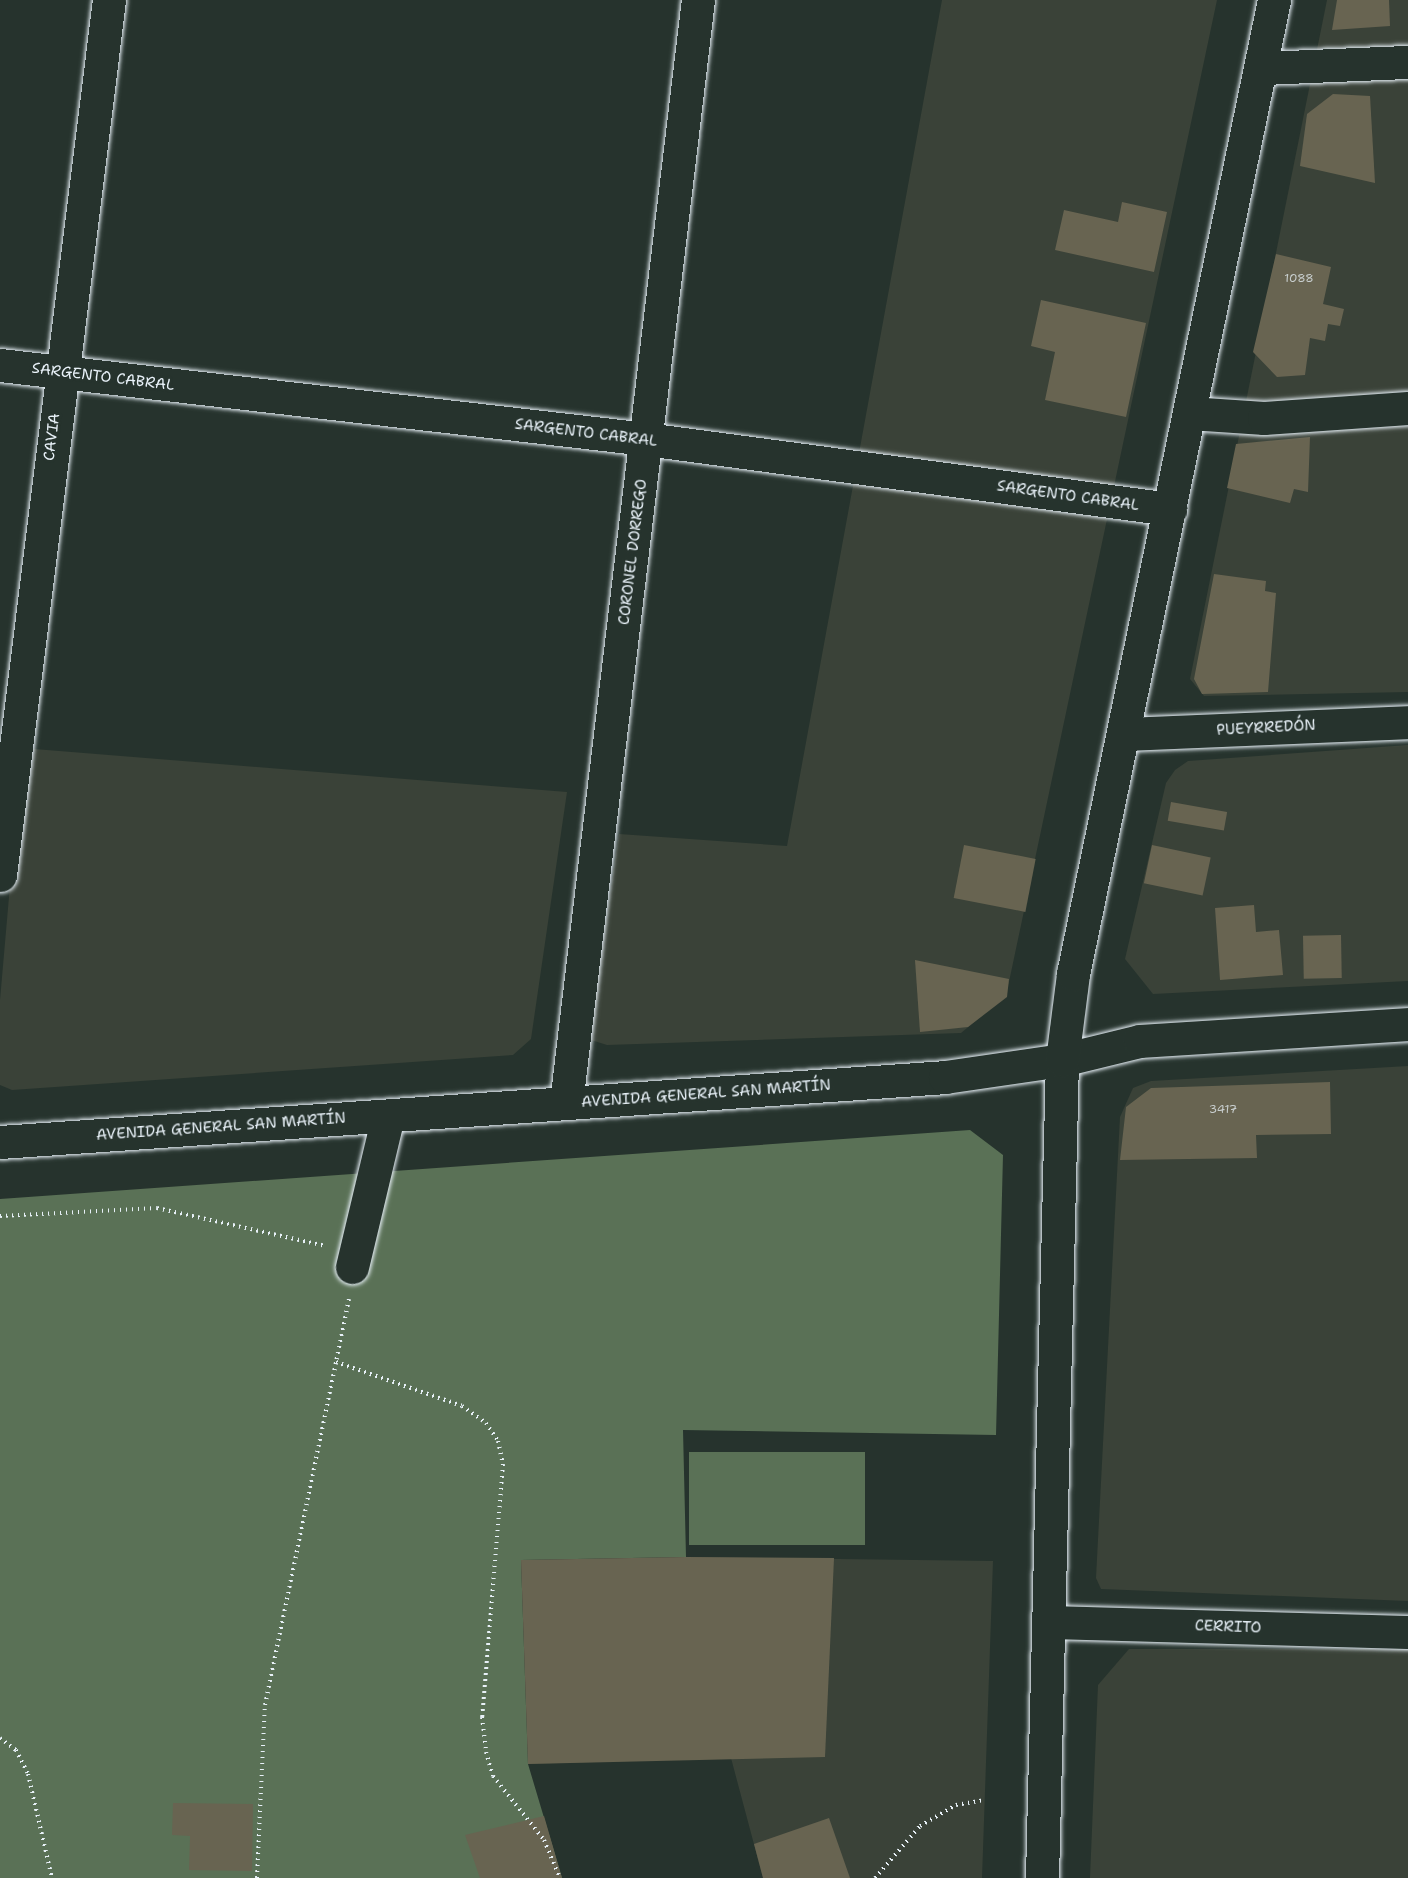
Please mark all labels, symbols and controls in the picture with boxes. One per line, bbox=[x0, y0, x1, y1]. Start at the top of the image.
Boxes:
house number: 1088 bbox=[1284, 272, 1314, 286]
street label: SARGENTO CABRAL bbox=[31, 359, 175, 395]
street label: CAVIA bbox=[40, 412, 64, 462]
street label: SARGENTO CABRAL bbox=[514, 415, 658, 451]
street label: SARGENTO CABRAL bbox=[996, 477, 1140, 515]
street label: CORONEL DORREGO bbox=[615, 478, 651, 626]
street label: PUEYRREDÓN bbox=[1216, 716, 1316, 740]
street label: AVENIDA GENERAL SAN MARTÍN bbox=[581, 1076, 831, 1112]
house number: 3417 bbox=[1209, 1103, 1237, 1117]
street label: AVENIDA GENERAL SAN MARTÍN bbox=[96, 1109, 346, 1145]
street label: CERRITO bbox=[1194, 1617, 1262, 1637]

